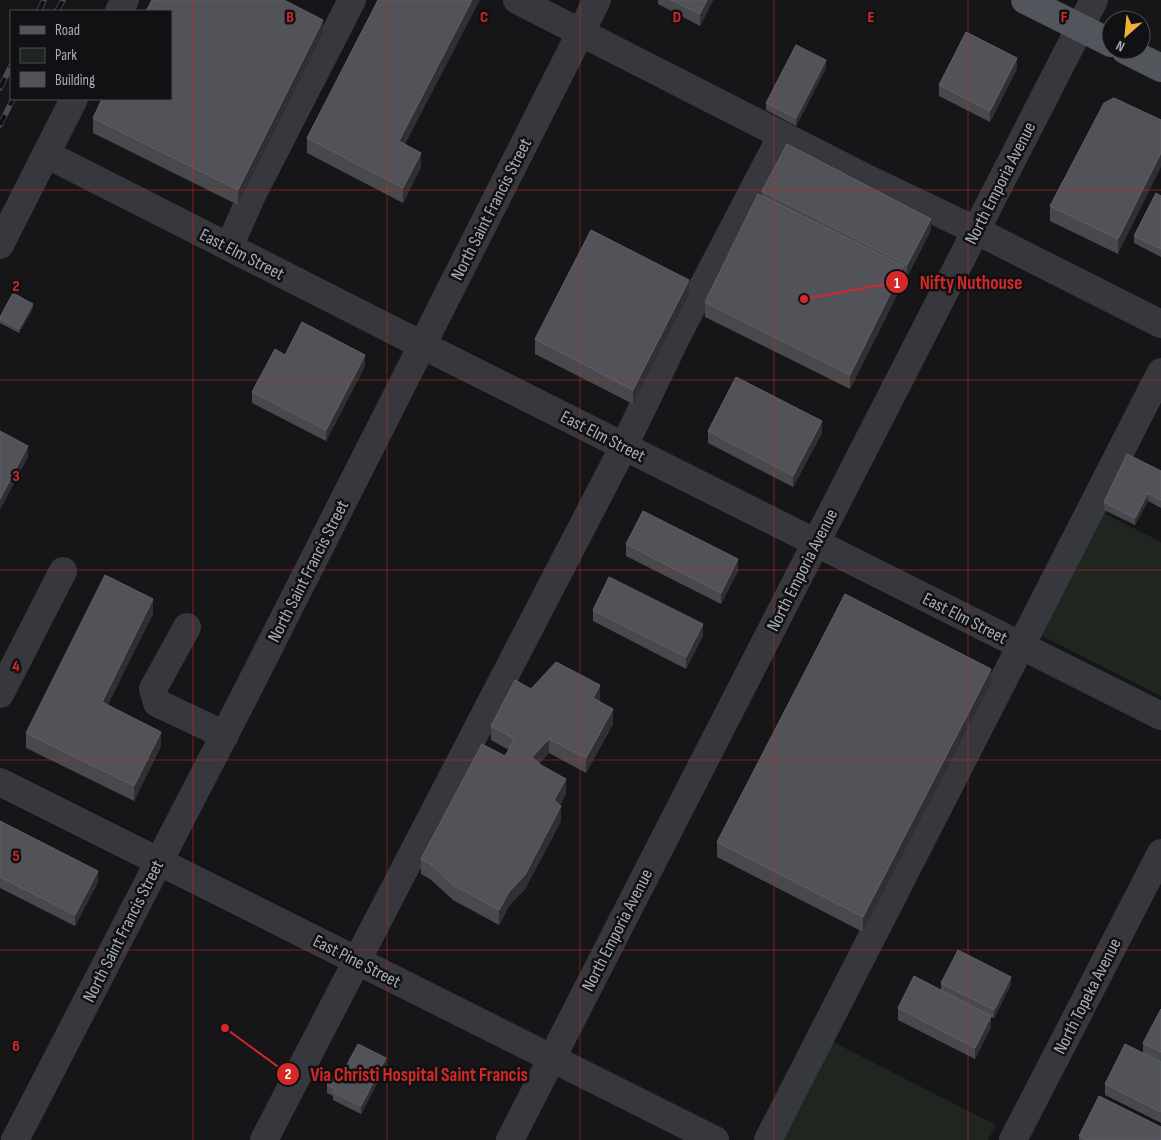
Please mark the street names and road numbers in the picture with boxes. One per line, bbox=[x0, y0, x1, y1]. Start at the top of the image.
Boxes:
street label: North Emporia Avenue bbox=[961, 119, 1040, 248]
street label: North Saint Francis Street bbox=[447, 134, 537, 284]
street label: East Elm Street bbox=[196, 224, 288, 285]
street label: East Elm Street bbox=[557, 406, 649, 467]
street label: North Saint Francis Street bbox=[264, 496, 354, 646]
street label: North Emporia Avenue bbox=[763, 506, 842, 635]
street label: East Elm Street bbox=[919, 588, 1011, 649]
street label: North Saint Francis Street bbox=[79, 856, 169, 1006]
street label: North Emporia Avenue bbox=[578, 866, 657, 995]
street label: East Pine Street bbox=[309, 930, 405, 993]
street label: North Topeka Avenue bbox=[1049, 935, 1126, 1058]

